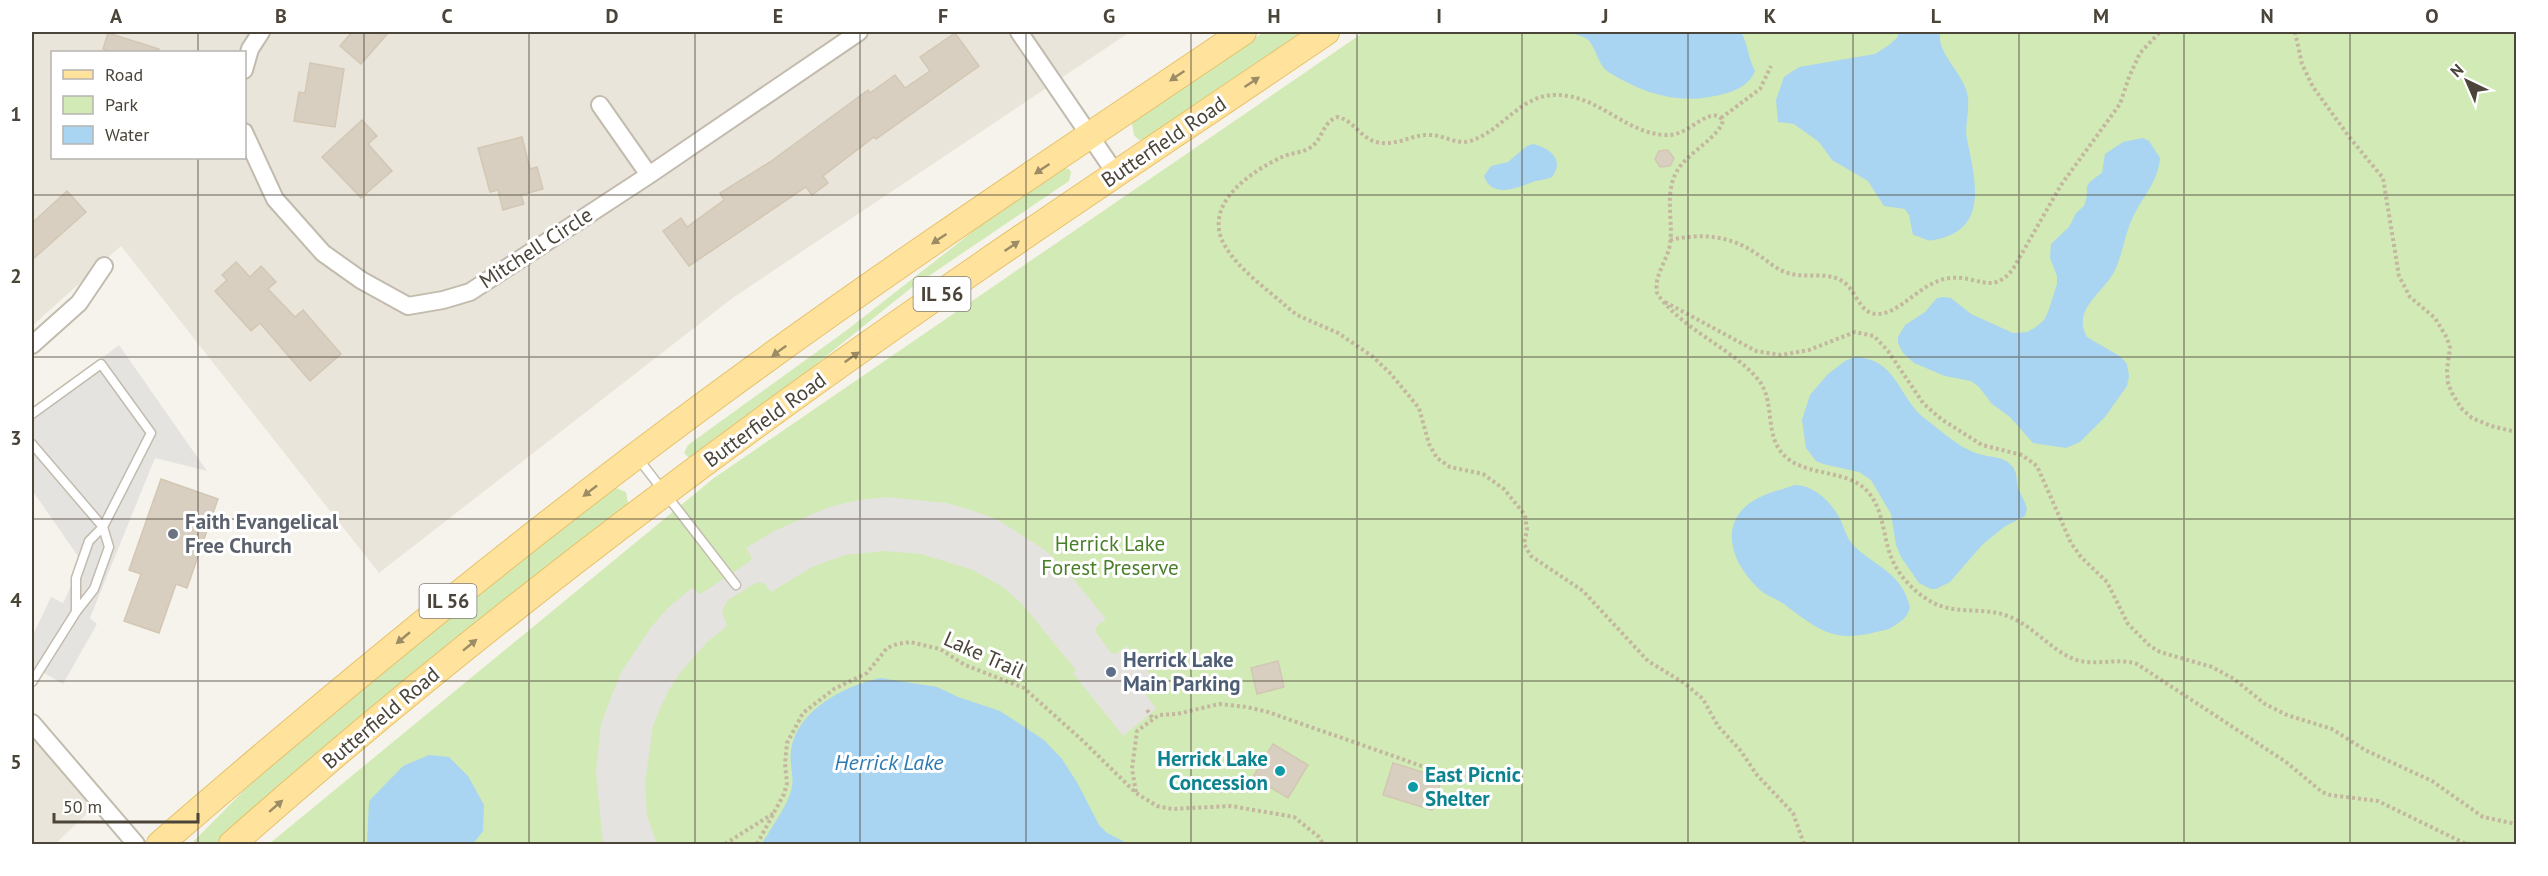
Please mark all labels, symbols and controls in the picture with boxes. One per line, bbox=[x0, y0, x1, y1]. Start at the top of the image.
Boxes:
text: A bbox=[110, 3, 123, 29]
text: B bbox=[275, 3, 287, 29]
text: C bbox=[441, 3, 453, 29]
text: D bbox=[606, 3, 619, 29]
text: E bbox=[773, 3, 783, 29]
text: F bbox=[938, 3, 948, 29]
text: G bbox=[1103, 3, 1115, 29]
text: H bbox=[1267, 3, 1281, 29]
text: I bbox=[1436, 3, 1442, 29]
text: J bbox=[1601, 3, 1608, 29]
text: K bbox=[1764, 3, 1777, 29]
text: L bbox=[1931, 3, 1942, 29]
text: M bbox=[2093, 3, 2109, 29]
text: N bbox=[2260, 3, 2274, 29]
text: O bbox=[2425, 3, 2439, 29]
legend bbox=[51, 51, 246, 159]
north arrow bbox=[2437, 51, 2497, 111]
text: N bbox=[2446, 59, 2467, 81]
text: Road bbox=[105, 63, 143, 86]
one-way arrow bbox=[1170, 70, 1186, 82]
one-way arrow bbox=[1243, 76, 1259, 88]
street label: Butterfield Road bbox=[1096, 90, 1231, 193]
text: Park bbox=[105, 93, 138, 116]
text: 1 bbox=[10, 101, 22, 127]
text: Water bbox=[105, 123, 149, 146]
one-way arrow bbox=[1034, 163, 1050, 175]
street label: Mitchell Circle bbox=[474, 201, 597, 294]
one-way arrow bbox=[931, 233, 947, 245]
one-way arrow bbox=[1004, 241, 1020, 252]
text: 2 bbox=[10, 263, 22, 289]
road number: IL 56 bbox=[914, 277, 970, 311]
one-way arrow bbox=[771, 344, 786, 356]
one-way arrow bbox=[843, 351, 859, 363]
street label: Butterfield Road bbox=[698, 366, 831, 473]
text: 3 bbox=[10, 425, 22, 451]
one-way arrow bbox=[582, 485, 597, 497]
place label: Faith Evangelical Free Church bbox=[185, 508, 339, 559]
marker: Faith Evangelical Free Church bbox=[166, 527, 180, 541]
park label: Herrick Lake Forest Preserve bbox=[1041, 530, 1179, 581]
road number: IL 56 bbox=[420, 584, 476, 618]
text: 4 bbox=[10, 587, 22, 613]
street label: Lake Trail bbox=[940, 625, 1029, 684]
one-way arrow bbox=[396, 631, 411, 644]
one-way arrow bbox=[463, 639, 478, 651]
place label: Herrick Lake Main Parking bbox=[1123, 646, 1240, 697]
street label: Butterfield Road bbox=[316, 661, 445, 775]
marker: Herrick Lake Main Parking bbox=[1104, 665, 1118, 679]
place label: Herrick Lake Concession bbox=[1157, 745, 1268, 796]
water label: Herrick Lake bbox=[834, 748, 944, 776]
text: 5 bbox=[10, 749, 22, 775]
place label: East Picnic Shelter bbox=[1425, 761, 1521, 812]
marker: Herrick Lake Concession bbox=[1273, 764, 1287, 778]
marker: East Picnic Shelter bbox=[1406, 780, 1420, 794]
scale bar bbox=[54, 786, 198, 824]
text: 50 m bbox=[63, 795, 102, 818]
one-way arrow bbox=[268, 800, 283, 813]

